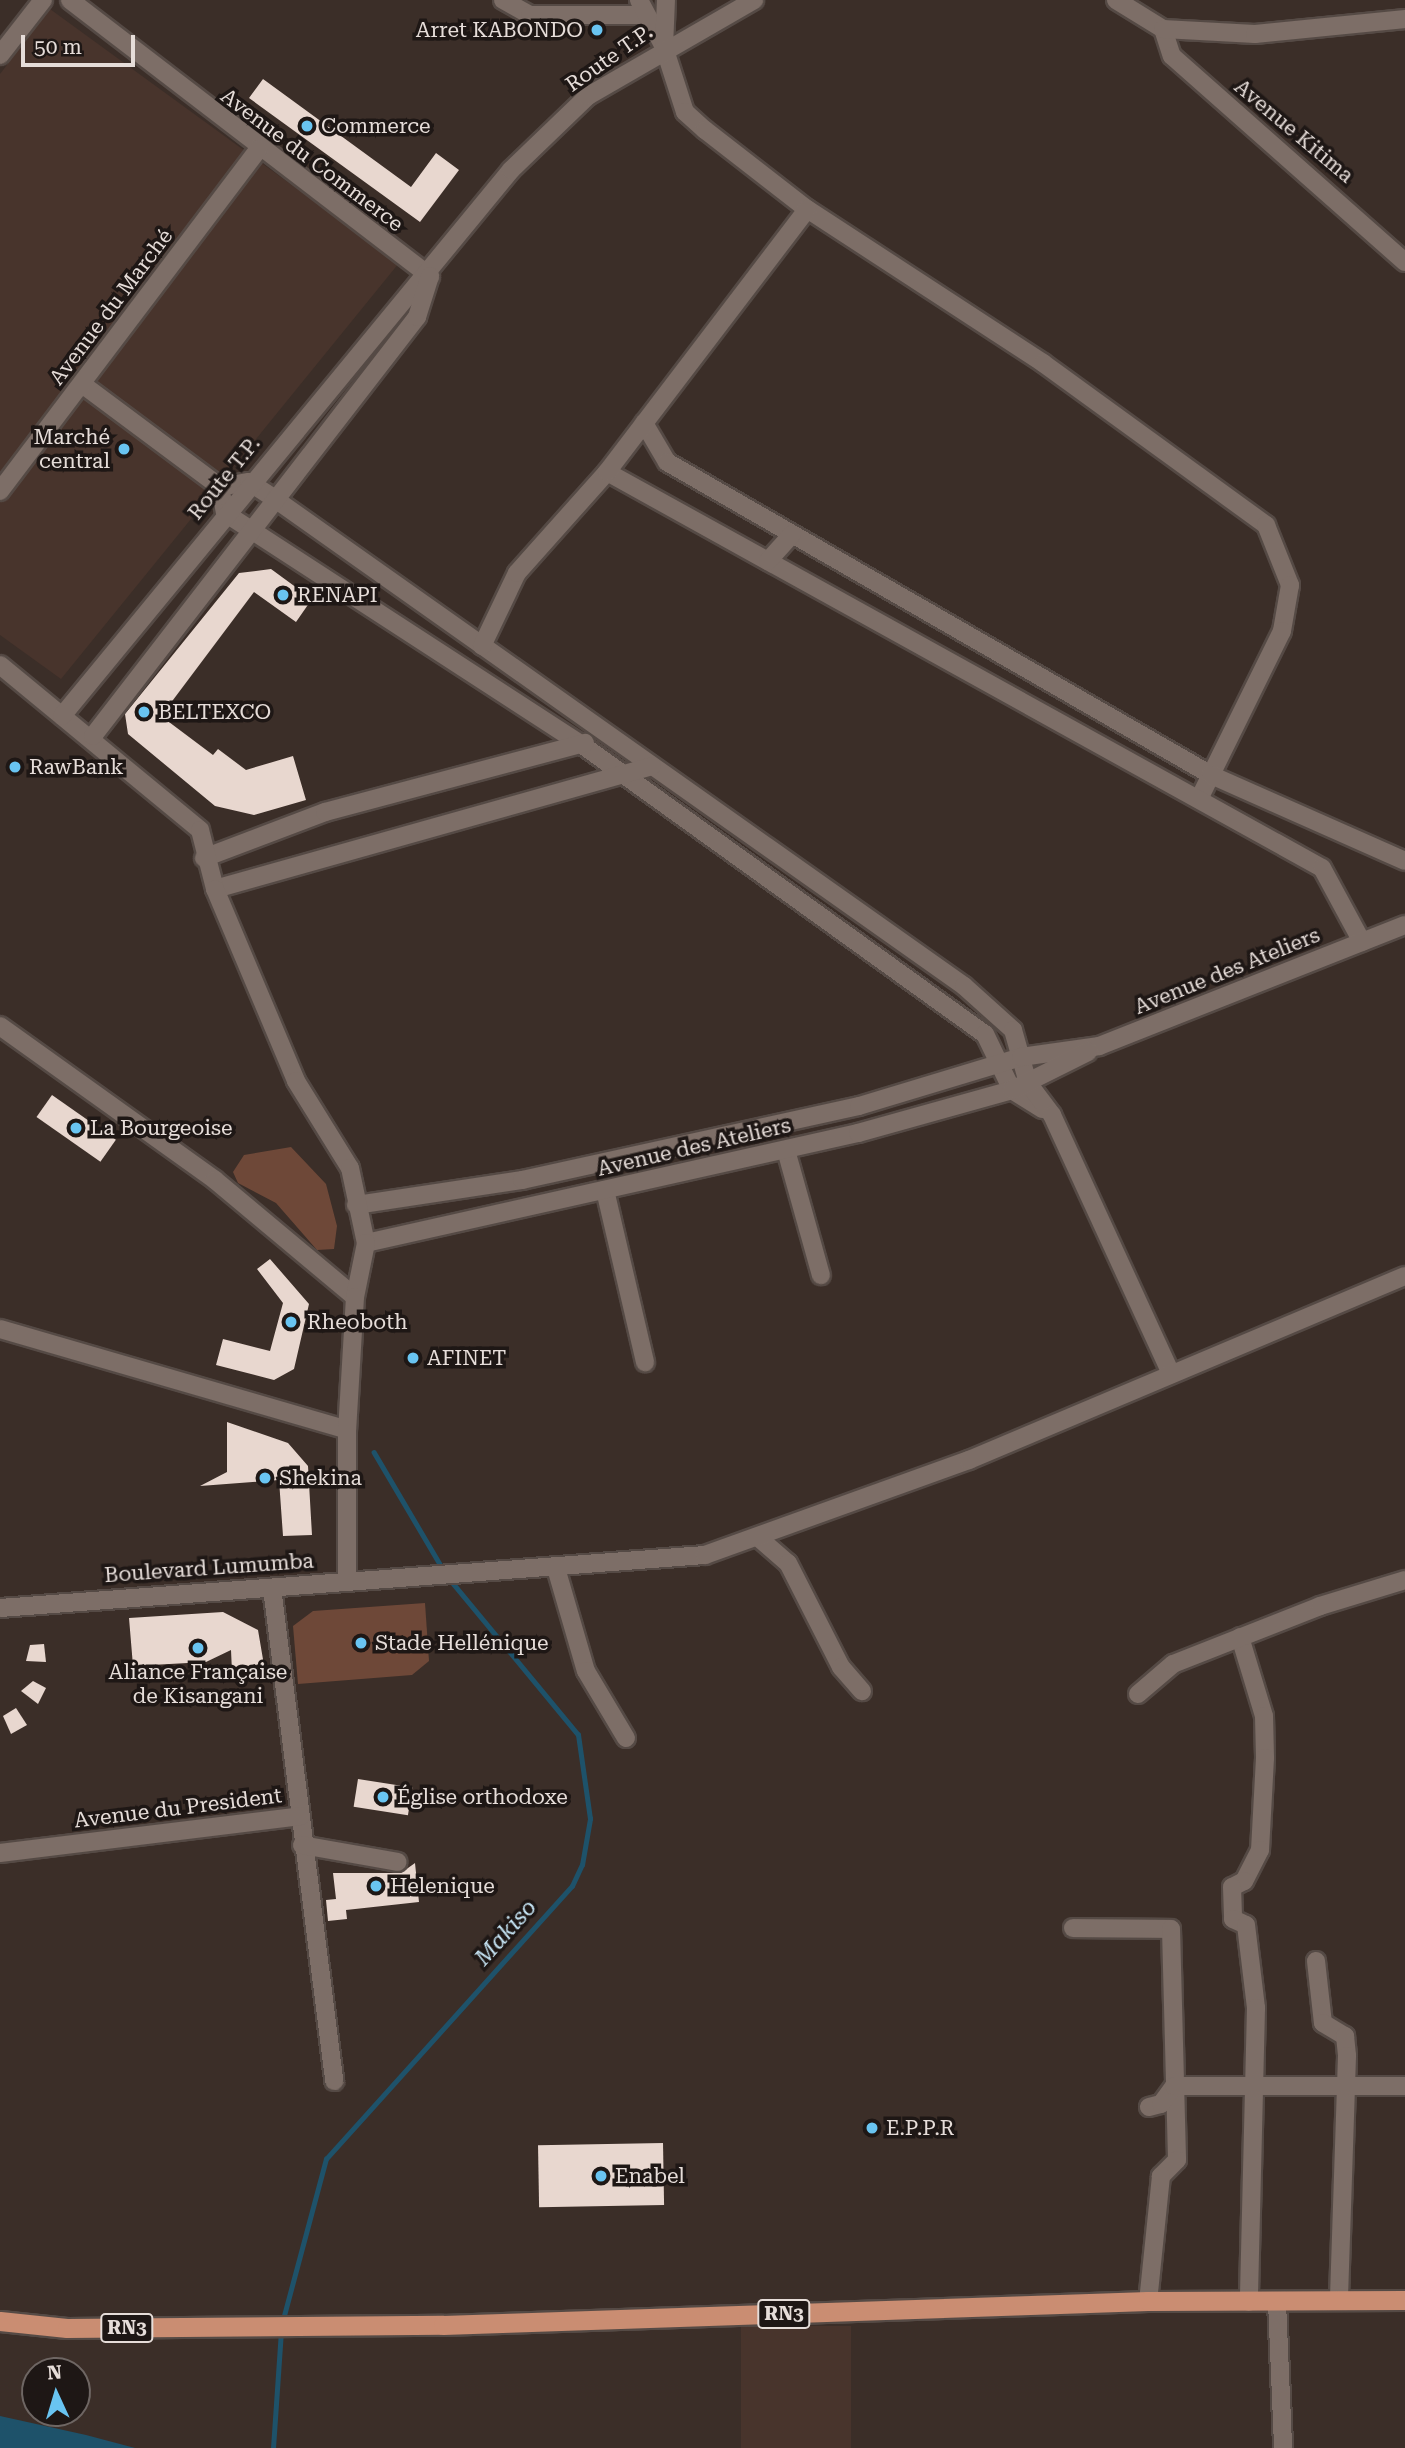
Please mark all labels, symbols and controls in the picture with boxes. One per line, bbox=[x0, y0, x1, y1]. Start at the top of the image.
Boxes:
place label: Arret KABONDO bbox=[416, 17, 583, 43]
street label: Route T.P. bbox=[561, 19, 657, 97]
scale bar bbox=[24, 21, 138, 65]
marker: Arret KABONDO bbox=[589, 22, 605, 38]
text: 50 m bbox=[34, 35, 82, 59]
street label: Avenue Kitima bbox=[1229, 74, 1359, 188]
street label: Avenue du Commerce bbox=[216, 83, 408, 237]
place label: Commerce bbox=[321, 113, 431, 139]
marker: Commerce bbox=[299, 118, 315, 134]
street label: Avenue du Marché bbox=[44, 224, 178, 390]
place label: Marché central bbox=[34, 424, 110, 474]
street label: Route T.P. bbox=[183, 431, 265, 525]
marker: Marché central bbox=[116, 441, 132, 457]
place label: RENAPI bbox=[297, 582, 378, 608]
marker: RENAPI bbox=[275, 587, 291, 603]
place label: BELTEXCO bbox=[158, 699, 271, 725]
marker: BELTEXCO bbox=[136, 704, 152, 720]
place label: RawBank bbox=[29, 754, 124, 780]
marker: RawBank bbox=[7, 759, 23, 775]
street label: Avenue des Ateliers bbox=[1131, 922, 1323, 1020]
street label: Avenue des Ateliers bbox=[595, 1112, 793, 1182]
place label: La Bourgeoise bbox=[90, 1115, 233, 1141]
marker: La Bourgeoise bbox=[68, 1120, 84, 1136]
place label: Rheoboth bbox=[307, 1309, 408, 1335]
marker: Rheoboth bbox=[281, 1312, 301, 1332]
place label: AFINET bbox=[427, 1345, 506, 1371]
marker: AFINET bbox=[405, 1350, 421, 1366]
place label: Shekina bbox=[279, 1465, 362, 1491]
marker: Shekina bbox=[257, 1470, 273, 1486]
street label: Boulevard Lumumba bbox=[103, 1548, 315, 1588]
place label: Stade Hellénique bbox=[375, 1630, 549, 1656]
marker: Stade Hellénique bbox=[353, 1635, 369, 1651]
marker: Aliance Française de Kisangani bbox=[190, 1640, 206, 1656]
place label: Aliance Française de Kisangani bbox=[109, 1659, 287, 1709]
street label: Avenue du President bbox=[73, 1783, 283, 1833]
place label: Église orthodoxe bbox=[397, 1784, 568, 1810]
marker: Église orthodoxe bbox=[375, 1789, 391, 1805]
place label: Helenique bbox=[390, 1873, 495, 1899]
marker: Helenique bbox=[368, 1878, 384, 1894]
water label: Makiso bbox=[469, 1894, 543, 1972]
place label: E.P.P.R bbox=[886, 2115, 954, 2141]
marker: E.P.P.R bbox=[864, 2120, 880, 2136]
place label: Enabel bbox=[615, 2163, 685, 2189]
marker: Enabel bbox=[593, 2168, 609, 2184]
road number: RN3 bbox=[756, 2298, 812, 2330]
road number: RN3 bbox=[99, 2312, 155, 2344]
north arrow bbox=[21, 2357, 91, 2427]
text: N bbox=[47, 2361, 63, 2385]

